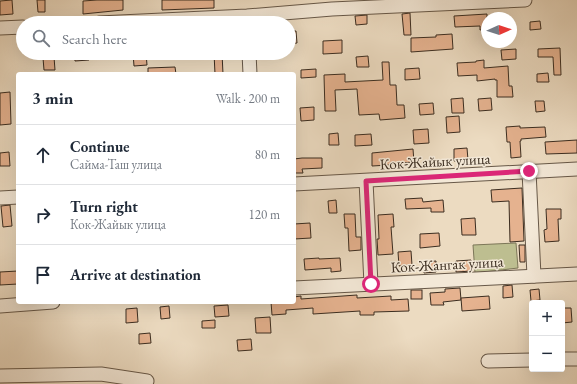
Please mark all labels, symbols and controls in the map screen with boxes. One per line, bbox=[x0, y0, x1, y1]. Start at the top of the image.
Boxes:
north arrow bbox=[481, 12, 517, 48]
search box bbox=[16, 16, 296, 60]
icon: search bbox=[30, 27, 52, 49]
text: Search here bbox=[62, 29, 127, 48]
text: 3 min bbox=[32, 87, 73, 109]
text: Walk · 200 m bbox=[216, 90, 280, 107]
text: Continue bbox=[70, 137, 130, 156]
icon: ahead bbox=[32, 144, 54, 166]
text: 80 m bbox=[255, 146, 280, 163]
street label: Кок-Жайык улица bbox=[379, 149, 491, 173]
text: Сайма-Таш улица bbox=[70, 156, 162, 173]
route end bbox=[520, 162, 538, 180]
text: Turn right bbox=[70, 197, 138, 216]
icon: right bbox=[32, 204, 54, 226]
text: 120 m bbox=[249, 206, 280, 223]
text: Кок-Жайык улица bbox=[70, 216, 166, 233]
street label: Кок-Жангак улица bbox=[390, 252, 504, 276]
icon: arrive bbox=[32, 264, 54, 286]
text: Arrive at destination bbox=[70, 265, 201, 284]
route start bbox=[362, 275, 380, 293]
map controls bbox=[529, 300, 565, 372]
button: + bbox=[529, 300, 565, 336]
button: − bbox=[529, 336, 565, 372]

